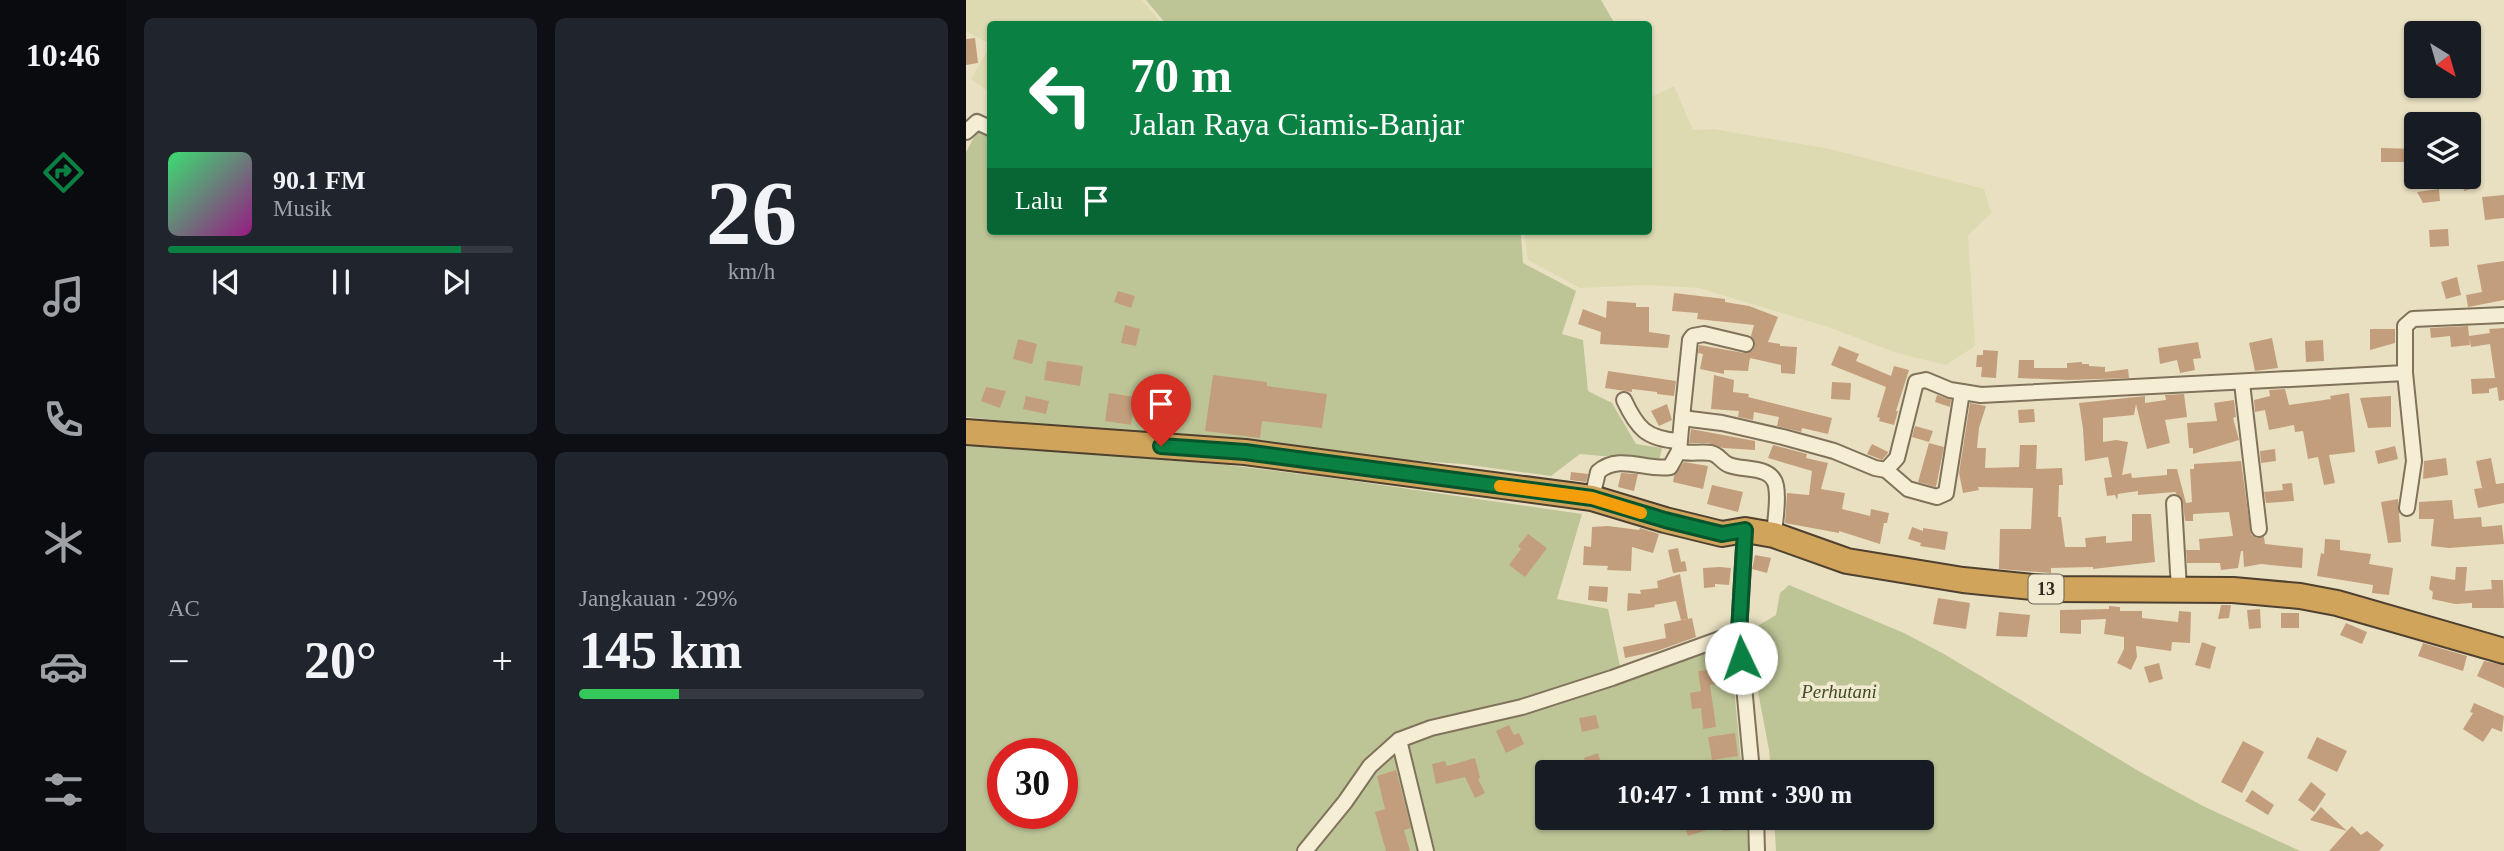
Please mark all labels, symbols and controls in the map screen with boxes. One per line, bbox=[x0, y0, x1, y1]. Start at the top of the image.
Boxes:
north arrow bbox=[2404, 21, 2482, 98]
map controls bbox=[2404, 21, 2481, 189]
text: 10:46 bbox=[26, 37, 100, 73]
text: 70 m bbox=[1130, 48, 1232, 103]
icon: left bbox=[1015, 49, 1106, 140]
text: Jalan Raya Ciamis-Banjar bbox=[1130, 106, 1464, 142]
button: layers bbox=[2404, 112, 2481, 189]
icon: directions bbox=[39, 148, 88, 197]
text: 26 bbox=[706, 163, 797, 264]
text: 90.1 FM bbox=[273, 166, 365, 195]
icon: arrive bbox=[1077, 182, 1115, 220]
text: Lalu bbox=[1015, 186, 1063, 215]
text: Musik bbox=[273, 196, 332, 221]
text: km/h bbox=[728, 259, 775, 284]
icon: previous bbox=[207, 263, 245, 301]
icon: pause bbox=[322, 263, 360, 301]
icon: next bbox=[437, 263, 475, 301]
icon: music bbox=[39, 272, 88, 321]
pin bbox=[1131, 374, 1191, 446]
icon: arrive bbox=[1142, 385, 1180, 423]
icon: phone bbox=[39, 395, 88, 444]
icon: climate bbox=[39, 518, 88, 567]
road number: 13 bbox=[2028, 574, 2064, 604]
text: Jangkauan · 29% bbox=[579, 586, 737, 611]
text: AC bbox=[168, 596, 200, 621]
position arrow bbox=[1704, 621, 1778, 695]
text: 145 km bbox=[579, 622, 742, 679]
text: 20° bbox=[304, 632, 377, 689]
text: − bbox=[168, 640, 189, 682]
text: + bbox=[492, 640, 513, 682]
icon: car bbox=[39, 642, 88, 691]
park label: Perhutani bbox=[1800, 681, 1877, 702]
speed limit sign: 30 bbox=[987, 738, 1078, 829]
icon: filters bbox=[39, 765, 88, 814]
text: 10:47 · 1 mnt · 390 m bbox=[1617, 780, 1852, 809]

